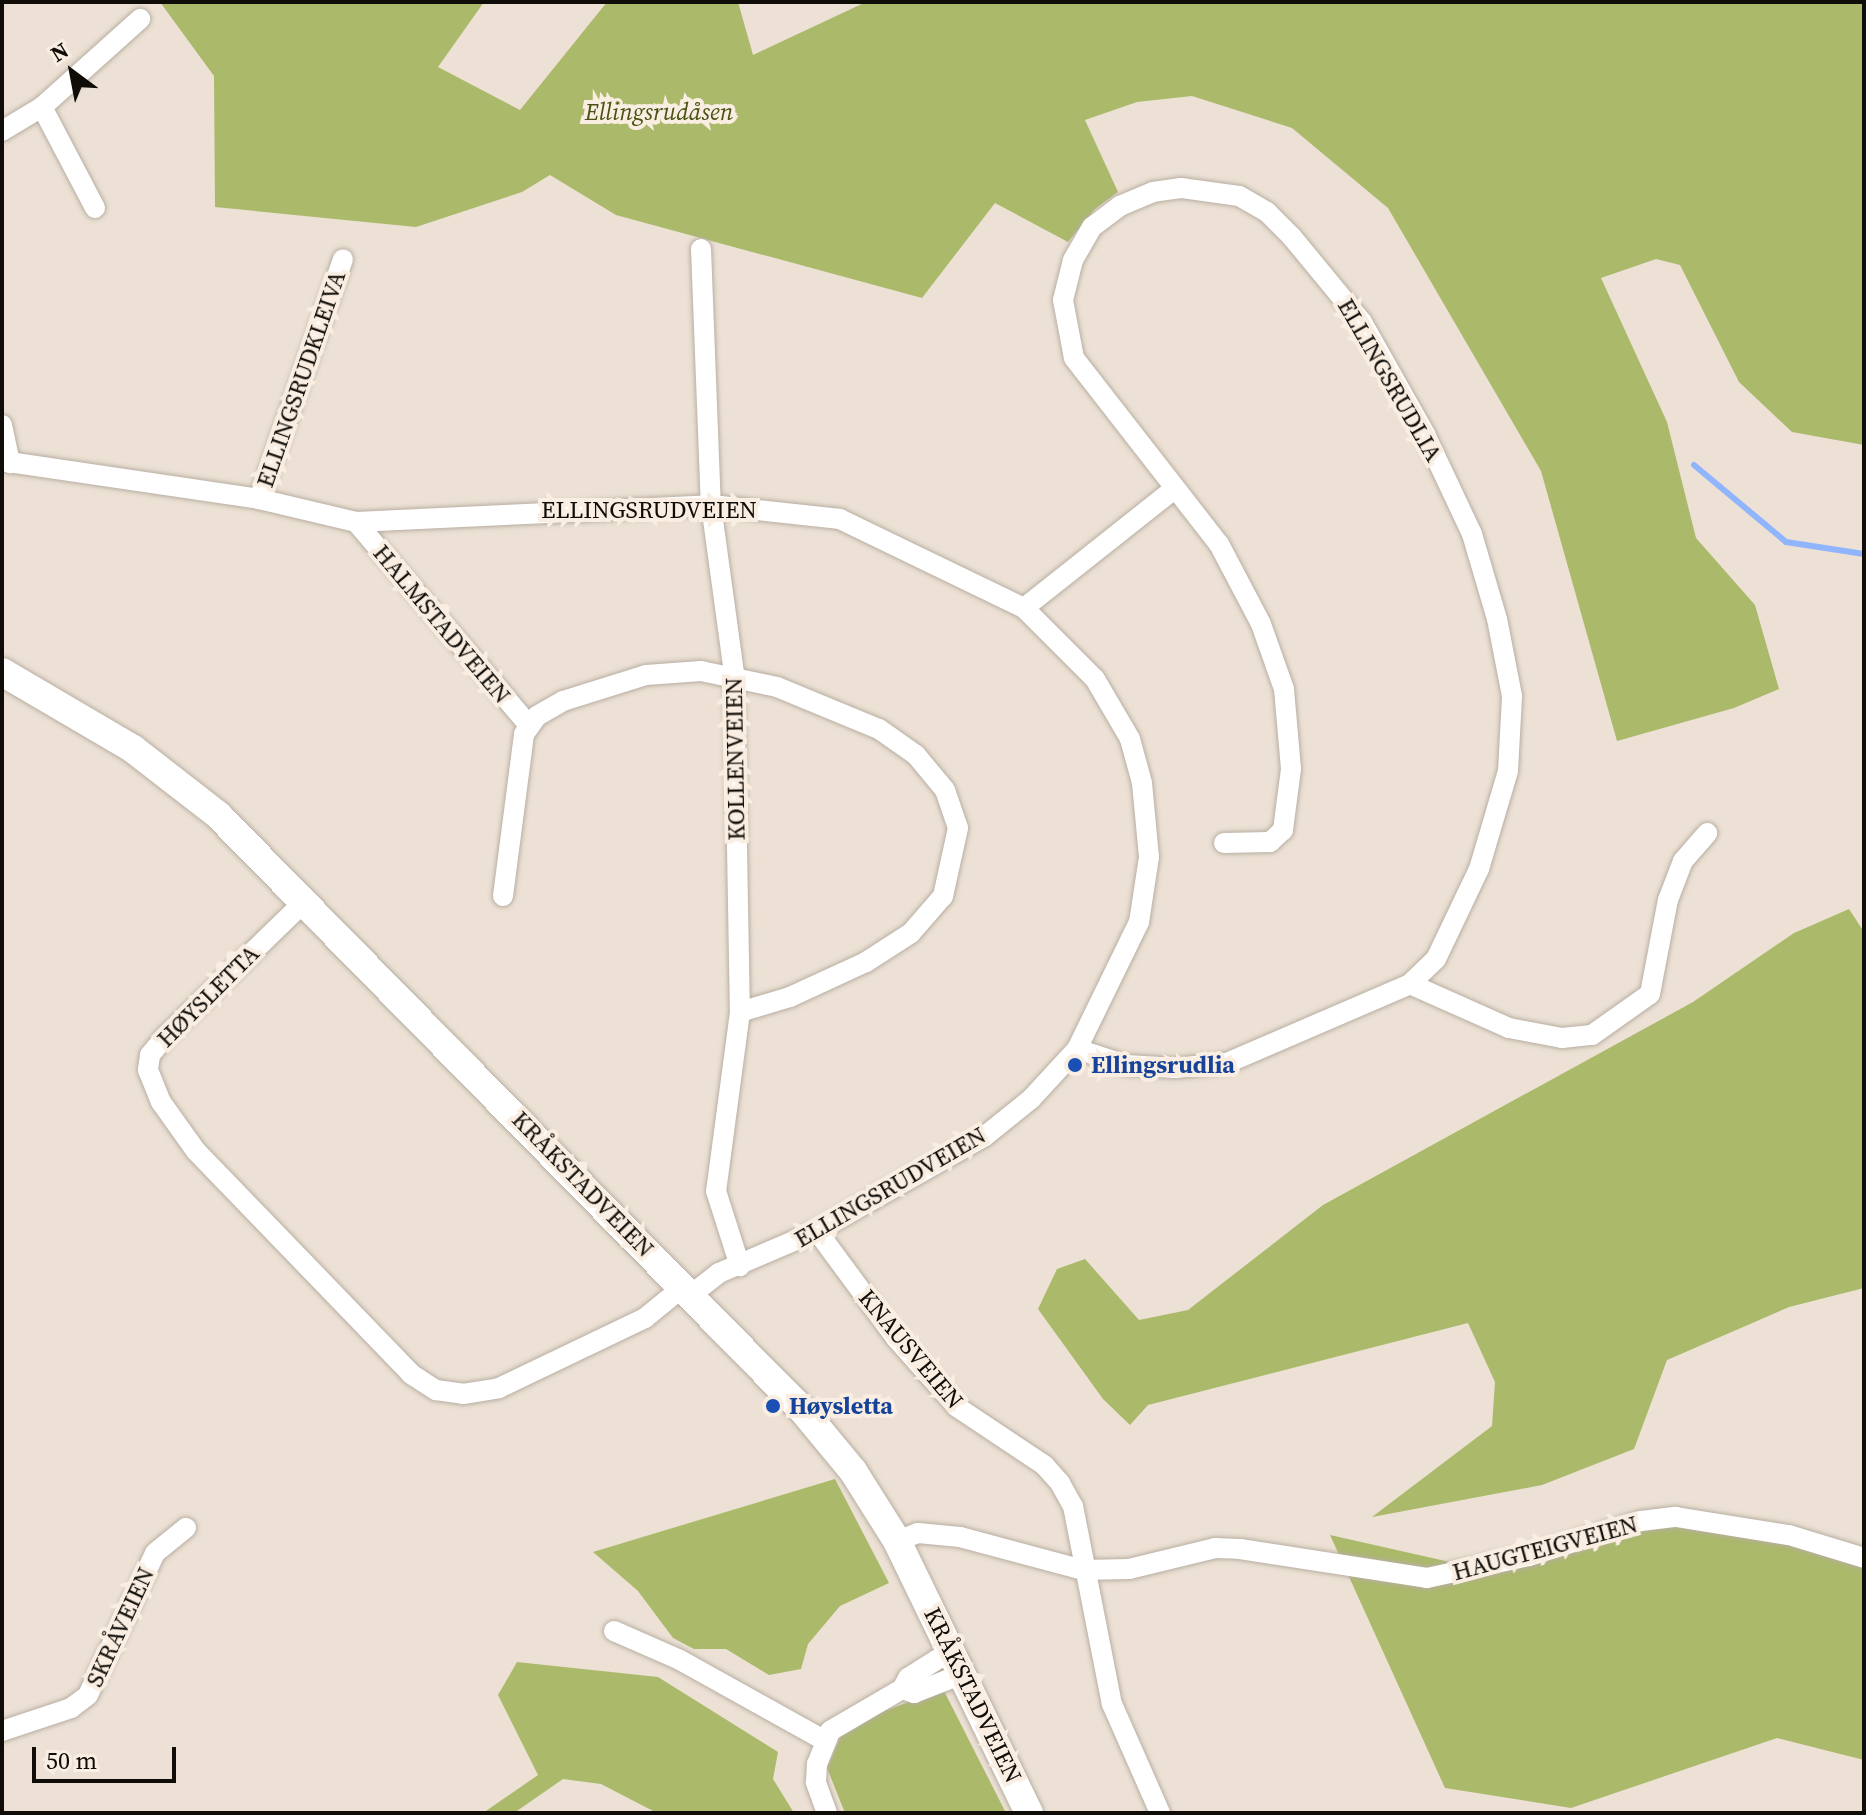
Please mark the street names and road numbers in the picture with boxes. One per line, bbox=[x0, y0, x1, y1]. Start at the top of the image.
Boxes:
street label: ELLINGSRUDKLEIVA bbox=[250, 267, 352, 491]
street label: ELLINGSRUDLIA bbox=[1332, 293, 1448, 467]
street label: ELLINGSRUDVEIEN bbox=[541, 496, 757, 524]
street label: HALMSTADVEIEN bbox=[367, 539, 517, 709]
street label: KOLLENVEIEN bbox=[719, 677, 751, 841]
street label: HØYSLETTA bbox=[151, 939, 265, 1053]
street label: KRÅKSTADVEIEN bbox=[506, 1105, 660, 1263]
street label: ELLINGSRUDVEIEN bbox=[789, 1121, 991, 1253]
street label: KNAUSVEIEN bbox=[853, 1283, 969, 1415]
street label: HAUGTEIGVEIEN bbox=[1449, 1509, 1641, 1587]
street label: SKRÅVEIEN bbox=[80, 1563, 160, 1691]
street label: KRÅKSTADVEIEN bbox=[918, 1603, 1028, 1787]

